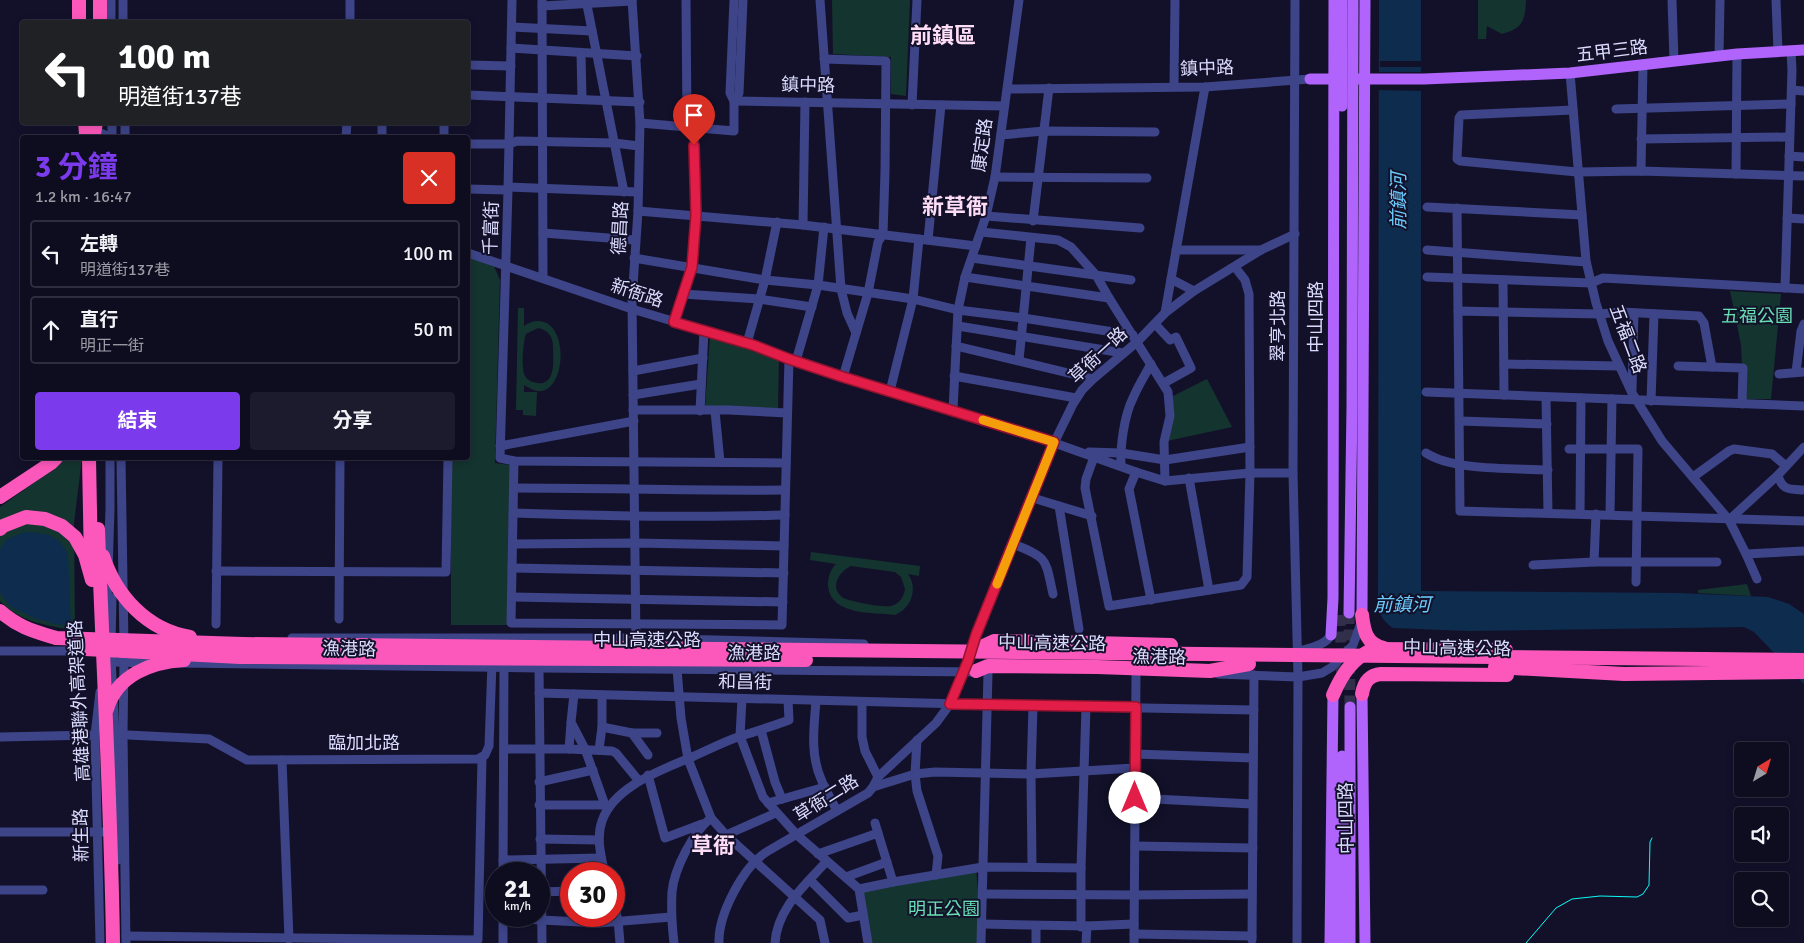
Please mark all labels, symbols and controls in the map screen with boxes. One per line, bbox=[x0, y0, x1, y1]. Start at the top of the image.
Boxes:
district label: 前鎮區 bbox=[910, 22, 976, 49]
text: 100 m bbox=[118, 35, 211, 78]
street label: 五甲三路 bbox=[1575, 36, 1649, 66]
icon: left bbox=[35, 40, 100, 105]
street label: 鎮中路 bbox=[1180, 56, 1234, 80]
street label: 鎮中路 bbox=[781, 74, 835, 96]
text: 明道街137巷 bbox=[118, 83, 242, 110]
pin bbox=[673, 94, 715, 145]
icon: arrive bbox=[680, 101, 708, 129]
street label: 康定路 bbox=[967, 117, 997, 173]
text: 3 分鐘 bbox=[35, 149, 118, 186]
button: close bbox=[403, 152, 455, 204]
water label: 前鎮河 bbox=[1387, 169, 1411, 230]
text: 1.2 km · 16:47 bbox=[35, 187, 132, 207]
district label: 新草衙 bbox=[922, 193, 988, 220]
street label: 德昌路 bbox=[608, 200, 632, 256]
street label: 千富街 bbox=[479, 201, 503, 255]
text: 左轉 bbox=[80, 232, 118, 256]
icon: left bbox=[37, 240, 65, 268]
text: 100 m bbox=[403, 242, 453, 266]
text: 明道街137巷 bbox=[80, 260, 170, 280]
street label: 新衙路 bbox=[608, 274, 666, 312]
street label: 中山四路 bbox=[1305, 281, 1327, 353]
street label: 翠亨北路 bbox=[1267, 290, 1289, 362]
street label: 五福二路 bbox=[1605, 301, 1651, 377]
park label: 五福公園 bbox=[1721, 305, 1793, 327]
text: 直行 bbox=[80, 308, 118, 332]
icon: ahead bbox=[37, 316, 65, 344]
text: 50 m bbox=[413, 318, 453, 342]
street label: 草衙一路 bbox=[1064, 322, 1132, 388]
text: 明正一街 bbox=[80, 336, 144, 356]
button: 結束 bbox=[35, 392, 240, 450]
button: 分享 bbox=[250, 392, 455, 450]
water label: 前鎮河 bbox=[1373, 593, 1434, 617]
street label: 高雄港聯外高架道路 bbox=[64, 620, 94, 782]
street label: 中山高速公路 bbox=[593, 629, 701, 651]
street label: 中山高速公路 bbox=[998, 631, 1106, 655]
street label: 中山高速公路 bbox=[1403, 636, 1511, 660]
street label: 漁港路 bbox=[322, 638, 376, 660]
street label: 漁港路 bbox=[727, 642, 781, 664]
street label: 漁港路 bbox=[1132, 646, 1186, 668]
street label: 和昌街 bbox=[718, 671, 772, 693]
street label: 臨加北路 bbox=[328, 732, 400, 754]
north arrow bbox=[1734, 742, 1789, 798]
map controls bbox=[1734, 742, 1789, 927]
street label: 草衙二路 bbox=[790, 770, 862, 826]
position arrow bbox=[1108, 771, 1160, 823]
street label: 中山四路 bbox=[1334, 782, 1358, 854]
button: sound bbox=[1734, 807, 1789, 862]
street label: 新生路 bbox=[70, 808, 92, 862]
district label: 草衙 bbox=[691, 832, 735, 859]
speed limit sign: 30 bbox=[560, 862, 625, 927]
button: search bbox=[1734, 872, 1789, 927]
text: 21 bbox=[504, 873, 531, 904]
park label: 明正公園 bbox=[908, 898, 980, 920]
text: km/h bbox=[504, 899, 531, 914]

